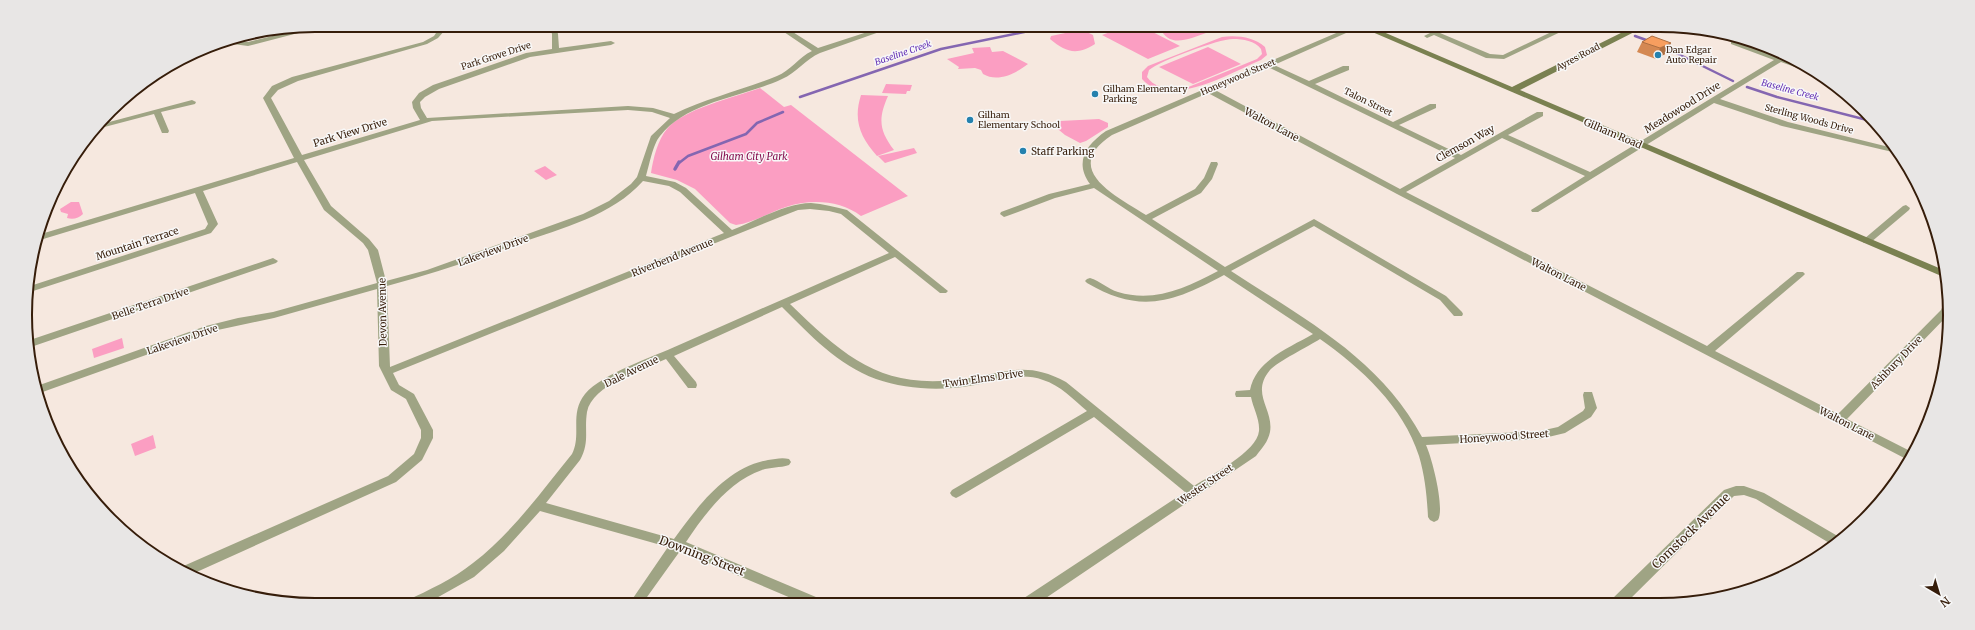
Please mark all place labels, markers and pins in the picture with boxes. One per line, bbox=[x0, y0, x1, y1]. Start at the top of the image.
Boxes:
place label: Dan Edgar Auto Repair bbox=[1665, 44, 1717, 65]
marker: Dan Edgar Auto Repair bbox=[1653, 50, 1663, 60]
place label: Gilham Elementary Parking bbox=[1103, 83, 1188, 104]
marker: Gilham Elementary Parking bbox=[1090, 89, 1100, 99]
place label: Gilham Elementary School bbox=[978, 109, 1060, 130]
marker: Gilham Elementary School bbox=[965, 115, 975, 125]
place label: Staff Parking bbox=[1031, 145, 1094, 158]
marker: Staff Parking bbox=[1018, 146, 1028, 156]

